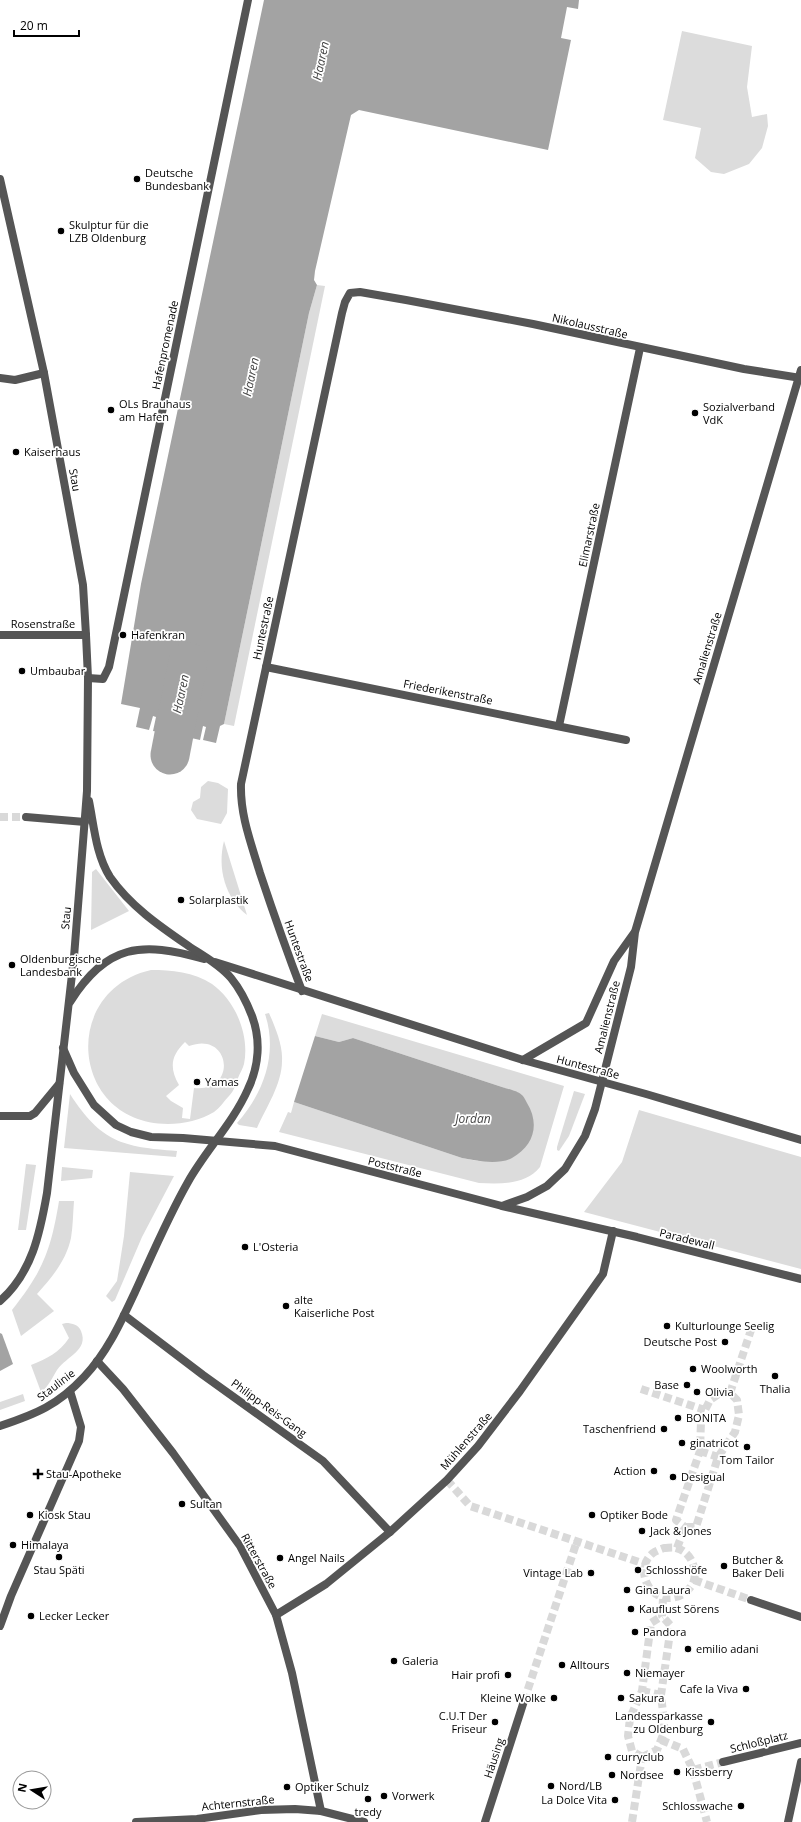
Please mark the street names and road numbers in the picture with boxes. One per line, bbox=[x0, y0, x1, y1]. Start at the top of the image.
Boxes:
street label: Hafenpromenade bbox=[148, 299, 181, 391]
street label: Nikolausstraße bbox=[551, 310, 629, 341]
street label: Stau bbox=[66, 467, 85, 492]
street label: Elimarstraße bbox=[574, 501, 603, 568]
street label: Huntestraße bbox=[248, 595, 277, 661]
street label: Amalienstraße bbox=[688, 610, 725, 686]
street label: Rosenstraße bbox=[11, 616, 75, 631]
street label: Friederikenstraße bbox=[402, 675, 494, 708]
street label: Stau bbox=[57, 906, 74, 930]
street label: Huntestraße bbox=[281, 918, 318, 984]
street label: Amalienstraße bbox=[590, 979, 623, 1055]
street label: Huntestraße bbox=[555, 1051, 621, 1082]
street label: Poststraße bbox=[367, 1153, 424, 1180]
street label: Paradewall bbox=[658, 1224, 716, 1253]
street label: Staulinie bbox=[34, 1365, 78, 1404]
street label: Philipp-Reis-Gang bbox=[228, 1375, 310, 1440]
street label: Mühlenstraße bbox=[436, 1409, 495, 1473]
street label: Ritterstraße bbox=[238, 1530, 281, 1591]
street label: Schloßplatz bbox=[728, 1727, 789, 1756]
street label: Häusing bbox=[480, 1736, 507, 1780]
street label: Achternstraße bbox=[201, 1791, 275, 1814]

